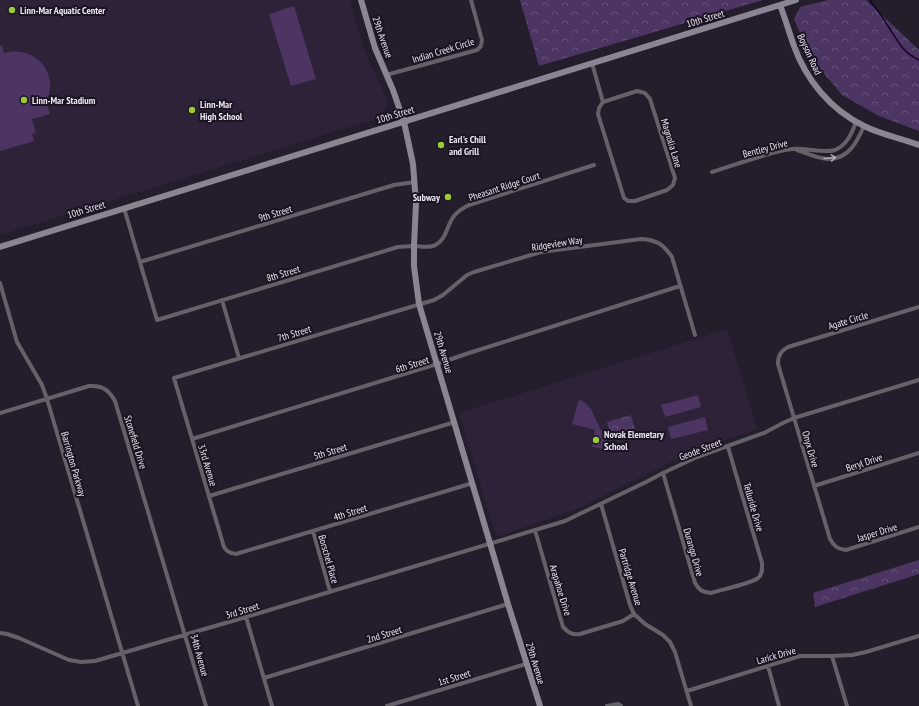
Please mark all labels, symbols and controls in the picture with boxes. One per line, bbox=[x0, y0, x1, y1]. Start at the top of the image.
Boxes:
place label: Linn-Mar Aquatic Center bbox=[20, 4, 105, 17]
marker: Linn-Mar Aquatic Center bbox=[7, 5, 17, 15]
street label: 10th Street bbox=[685, 6, 726, 30]
street label: 29th Avenue bbox=[369, 15, 396, 60]
street label: Boyson Road bbox=[794, 32, 825, 77]
street label: Indian Creek Circle bbox=[410, 35, 476, 66]
place label: Linn-Mar Stadium bbox=[32, 94, 96, 107]
marker: Linn-Mar Stadium bbox=[19, 95, 29, 105]
place label: Linn-Mar High School bbox=[200, 98, 243, 123]
street label: 10th Street bbox=[375, 102, 416, 126]
marker: Linn-Mar High School bbox=[187, 105, 197, 115]
street label: Magnolia Lane bbox=[658, 117, 685, 169]
place label: Earl's Chill and Grill bbox=[449, 133, 487, 158]
street label: Bentley Drive bbox=[741, 136, 789, 161]
marker: Earl's Chill and Grill bbox=[436, 140, 446, 150]
one-way arrow bbox=[823, 154, 836, 162]
street label: Pheasant Ridge Court bbox=[467, 169, 542, 204]
place label: Subway bbox=[413, 191, 441, 204]
marker: Subway bbox=[443, 192, 453, 202]
street label: 10th Street bbox=[66, 197, 107, 221]
street label: 9th Street bbox=[257, 202, 294, 225]
street label: Ridgeview Way bbox=[531, 233, 584, 254]
street label: 8th Street bbox=[265, 262, 302, 285]
street label: Agate Circle bbox=[826, 308, 870, 333]
street label: 7th Street bbox=[276, 322, 313, 345]
street label: 29th Avenue bbox=[431, 330, 456, 375]
street label: 6th Street bbox=[394, 353, 431, 376]
street label: Stonefield Drive bbox=[121, 414, 150, 470]
place label: Novak Elemetary School bbox=[604, 428, 665, 453]
street label: Onyx Drive bbox=[799, 429, 822, 469]
street label: Barrington Parkway bbox=[58, 430, 89, 498]
marker: Novak Elemetary School bbox=[591, 435, 601, 445]
street label: Geode Street bbox=[677, 435, 724, 464]
street label: 5th Street bbox=[312, 440, 349, 463]
street label: 33rd Avenue bbox=[195, 443, 220, 488]
street label: Beryl Drive bbox=[844, 450, 884, 475]
street label: Telluride Drive bbox=[740, 481, 767, 533]
street label: 4th Street bbox=[332, 501, 369, 524]
street label: Jasper Drive bbox=[855, 520, 899, 545]
street label: Durango Drive bbox=[680, 526, 707, 578]
street label: Borschel Place bbox=[315, 533, 342, 585]
street label: Partridge Avenue bbox=[616, 547, 645, 607]
street label: Arapahoe Drive bbox=[547, 563, 574, 617]
street label: 3rd Street bbox=[224, 599, 261, 622]
street label: 2nd Street bbox=[365, 623, 404, 646]
street label: 34th Avenue bbox=[187, 633, 212, 678]
street label: 29th Avenue bbox=[523, 641, 548, 686]
street label: Larick Drive bbox=[755, 644, 797, 667]
street label: 1st Street bbox=[436, 666, 472, 689]

